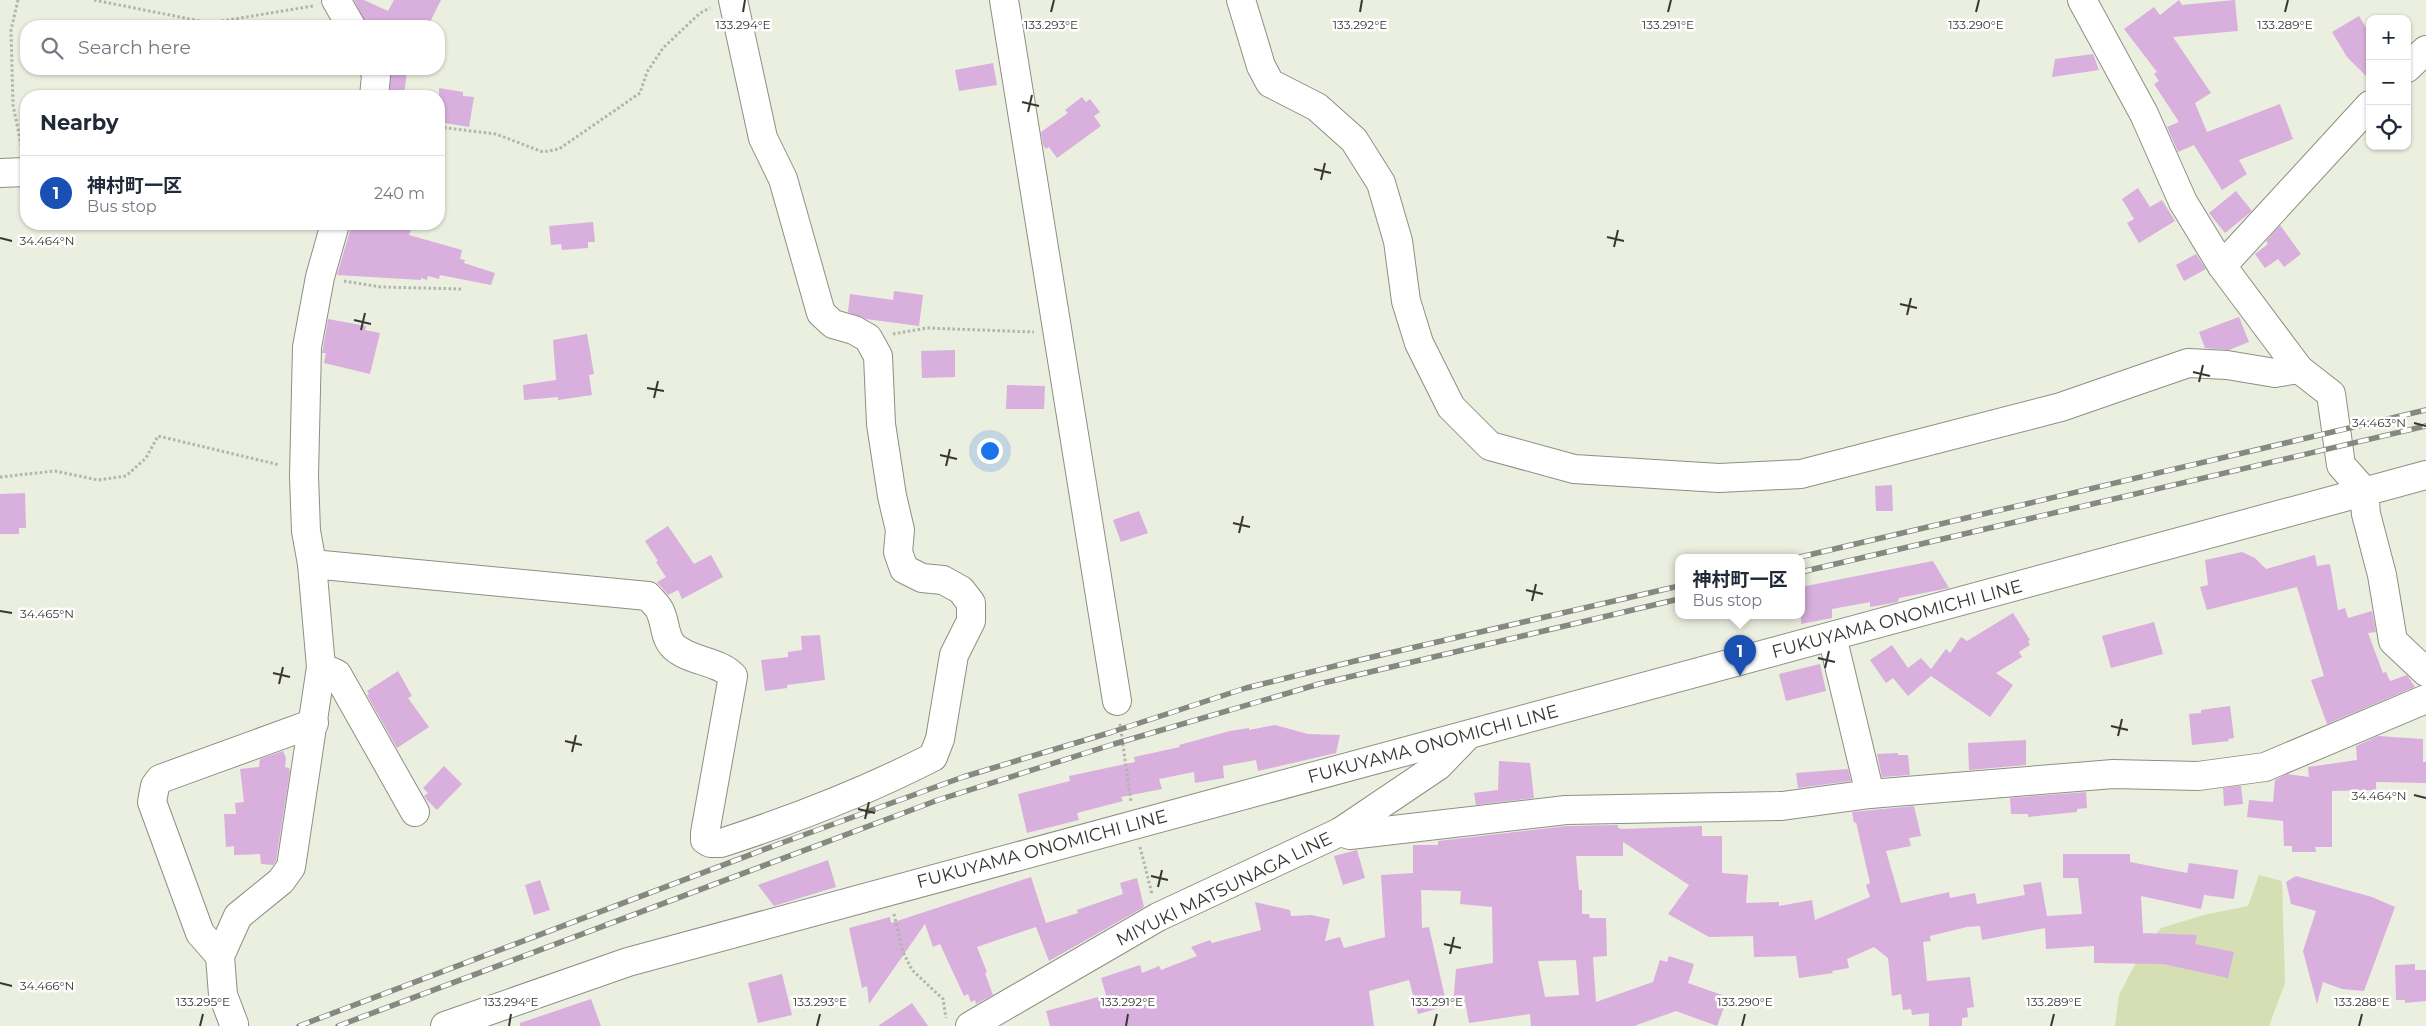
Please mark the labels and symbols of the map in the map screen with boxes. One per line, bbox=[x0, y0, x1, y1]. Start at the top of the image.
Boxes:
text: 133.294°E bbox=[715, 17, 771, 32]
text: 133.293°E bbox=[1024, 17, 1078, 32]
text: 133.292°E bbox=[1333, 17, 1387, 32]
text: 133.291°E bbox=[1642, 17, 1694, 32]
text: 133.290°E bbox=[1948, 17, 2004, 32]
text: 133.289°E bbox=[2257, 17, 2313, 32]
text: 34.464°N bbox=[20, 233, 74, 248]
text: 34.463°N bbox=[2352, 415, 2406, 430]
your location bbox=[977, 438, 1003, 464]
street label: FUKUYAMA ONOMICHI LINE bbox=[1769, 575, 2025, 663]
text: 34.465°N bbox=[20, 606, 74, 621]
pin: 1 bbox=[1724, 635, 1756, 676]
street label: FUKUYAMA ONOMICHI LINE bbox=[1305, 700, 1561, 788]
text: 34.464°N bbox=[2352, 788, 2406, 803]
street label: FUKUYAMA ONOMICHI LINE bbox=[914, 805, 1170, 893]
street label: MIYUKI MATSUNAGA LINE bbox=[1113, 827, 1335, 951]
text: 34.466°N bbox=[20, 978, 74, 993]
text: 133.295°E bbox=[176, 994, 230, 1009]
text: 133.294°E bbox=[483, 994, 539, 1009]
text: 133.293°E bbox=[793, 994, 847, 1009]
text: 133.292°E bbox=[1101, 994, 1155, 1009]
text: 133.291°E bbox=[1411, 994, 1463, 1009]
text: 133.290°E bbox=[1717, 994, 1773, 1009]
text: 133.289°E bbox=[2026, 994, 2082, 1009]
text: 133.288°E bbox=[2334, 994, 2390, 1009]

